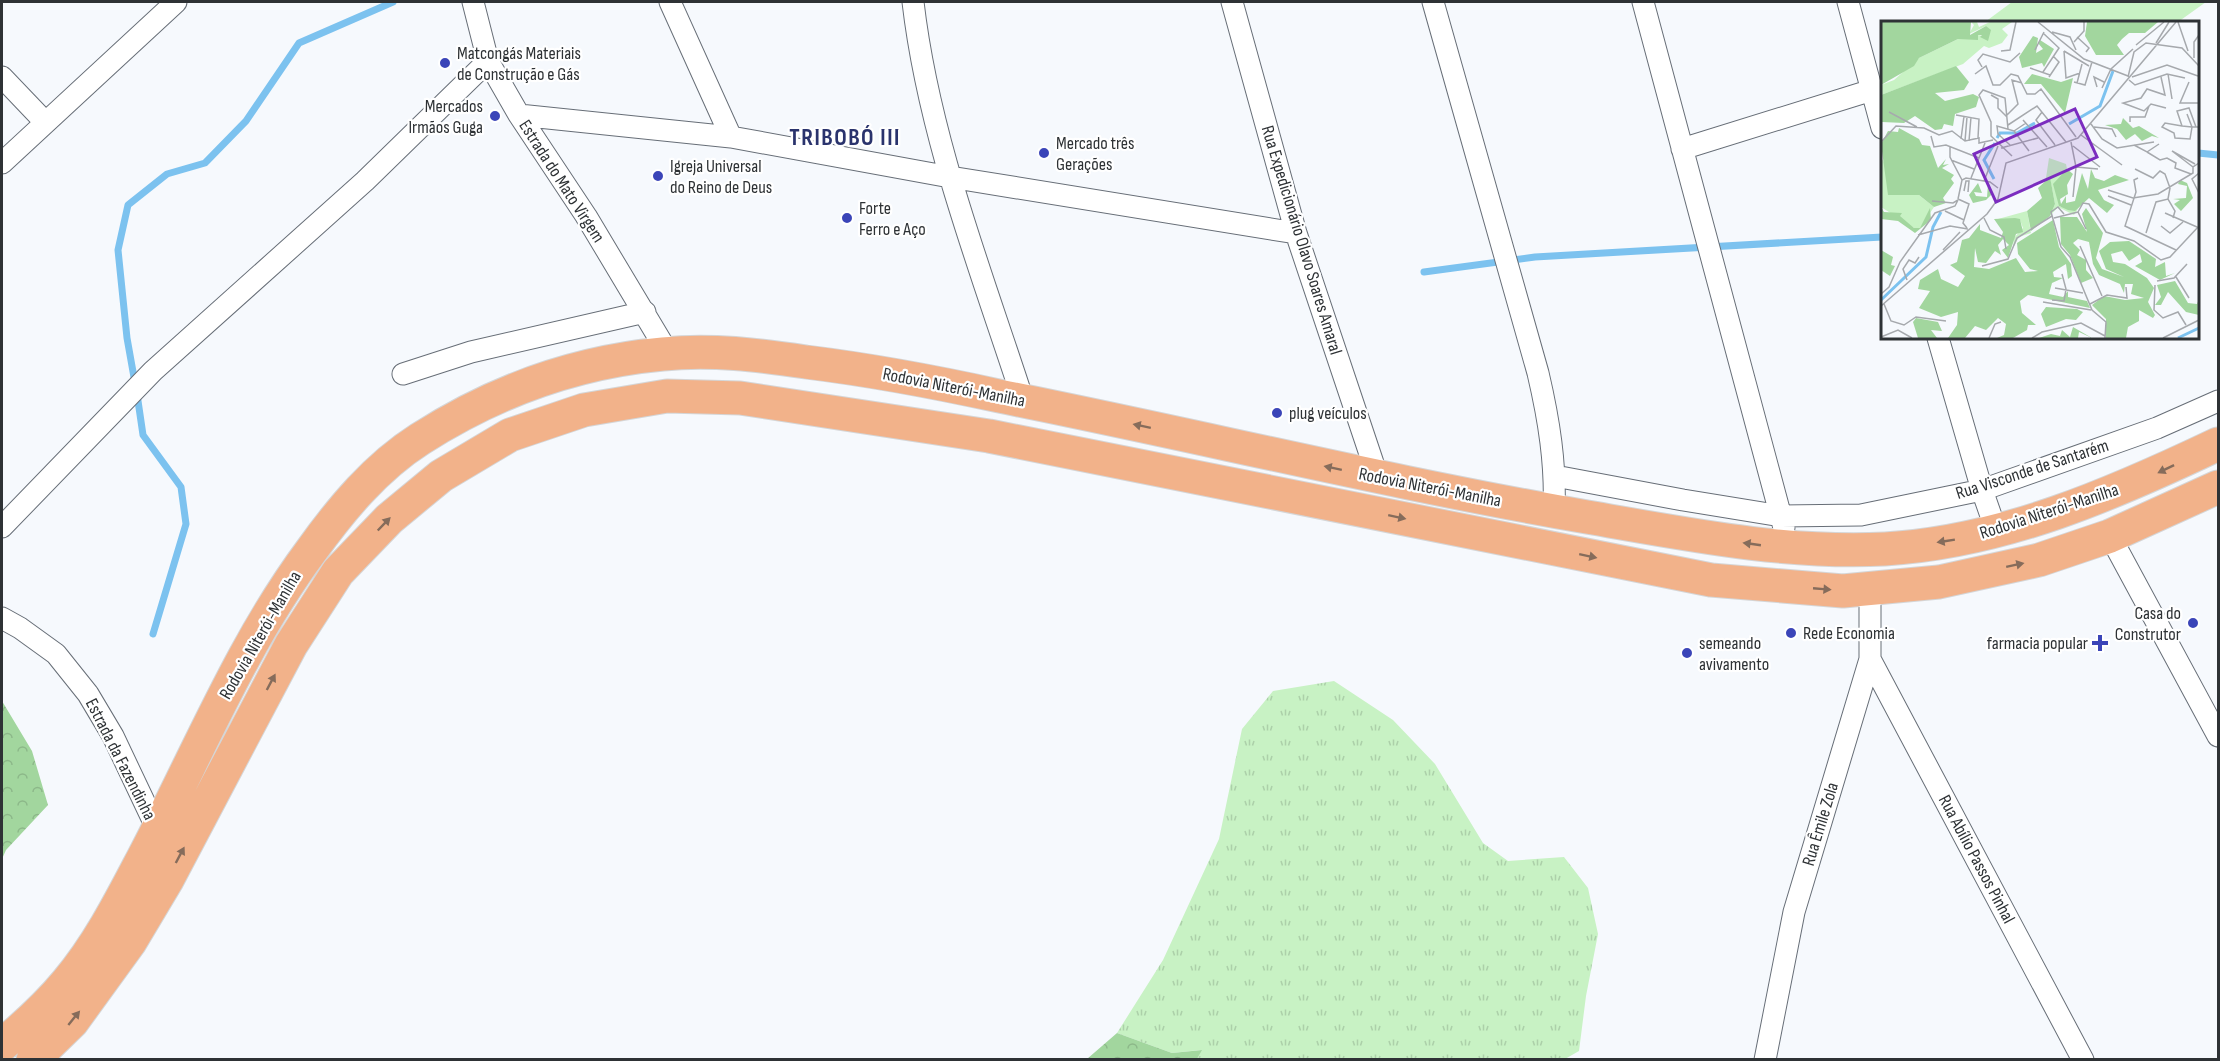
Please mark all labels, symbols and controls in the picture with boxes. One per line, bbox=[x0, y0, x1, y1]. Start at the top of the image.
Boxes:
inset map bbox=[1881, 21, 2199, 339]
place label: Matcongás Materiais de Construção e Gás bbox=[457, 43, 581, 85]
marker: Matcongás Materiais de Construção e Gás bbox=[438, 56, 452, 70]
place label: Mercados Irmãos Guga bbox=[408, 96, 483, 138]
marker: Mercados Irmãos Guga bbox=[488, 109, 502, 123]
street label: Estrada do Mato Virgem bbox=[514, 116, 609, 246]
district label: TRIBOBÓ III bbox=[789, 123, 901, 152]
street label: Rua Expedicionário Olavo Soares Amaral bbox=[1257, 123, 1346, 357]
place label: Mercado três Gerações bbox=[1056, 133, 1135, 175]
marker: Mercado três Gerações bbox=[1037, 146, 1051, 160]
place label: Igreja Universal do Reino de Deus bbox=[670, 156, 772, 198]
marker: Igreja Universal do Reino de Deus bbox=[651, 169, 665, 183]
place label: Forte Ferro e Aço bbox=[859, 198, 926, 240]
marker: Forte Ferro e Aço bbox=[840, 211, 854, 225]
street label: Rodovia Niterói-Manilha bbox=[881, 363, 1027, 412]
place label: plug veículos bbox=[1289, 403, 1367, 424]
marker: plug veículos bbox=[1270, 406, 1284, 420]
one-way arrow bbox=[1133, 421, 1152, 431]
street label: Rua Visconde de Santarém bbox=[1953, 435, 2111, 504]
one-way arrow bbox=[1323, 463, 1342, 472]
street label: Rodovia Niterói-Manilha bbox=[1357, 463, 1503, 512]
one-way arrow bbox=[2157, 465, 2174, 474]
street label: Rodovia Niterói-Manilha bbox=[1977, 479, 2121, 544]
one-way arrow bbox=[1387, 513, 1406, 522]
one-way arrow bbox=[376, 518, 390, 532]
one-way arrow bbox=[1937, 537, 1956, 546]
one-way arrow bbox=[1742, 540, 1761, 549]
one-way arrow bbox=[1578, 552, 1597, 561]
one-way arrow bbox=[2005, 560, 2024, 570]
street label: Rodovia Niterói-Manilha bbox=[215, 567, 306, 703]
one-way arrow bbox=[1812, 584, 1831, 594]
place label: Casa do Construtor bbox=[2115, 603, 2181, 645]
marker: Casa do Construtor bbox=[2186, 616, 2200, 630]
place label: Rede Economia bbox=[1803, 623, 1895, 644]
marker: Rede Economia bbox=[1784, 626, 1798, 640]
place label: semeando avivamento bbox=[1699, 633, 1769, 675]
place label: farmacia popular bbox=[1987, 633, 2088, 654]
marker: farmacia popular bbox=[2093, 636, 2107, 650]
marker: semeando avivamento bbox=[1680, 646, 1694, 660]
one-way arrow bbox=[266, 673, 276, 690]
street label: Estrada da Fazendinha bbox=[81, 695, 160, 824]
street label: Rua Êmile Zola bbox=[1798, 780, 1843, 868]
street label: Rua Abílio Passos Pinhal bbox=[1934, 792, 2019, 927]
one-way arrow bbox=[176, 846, 185, 863]
one-way arrow bbox=[68, 1010, 81, 1026]

